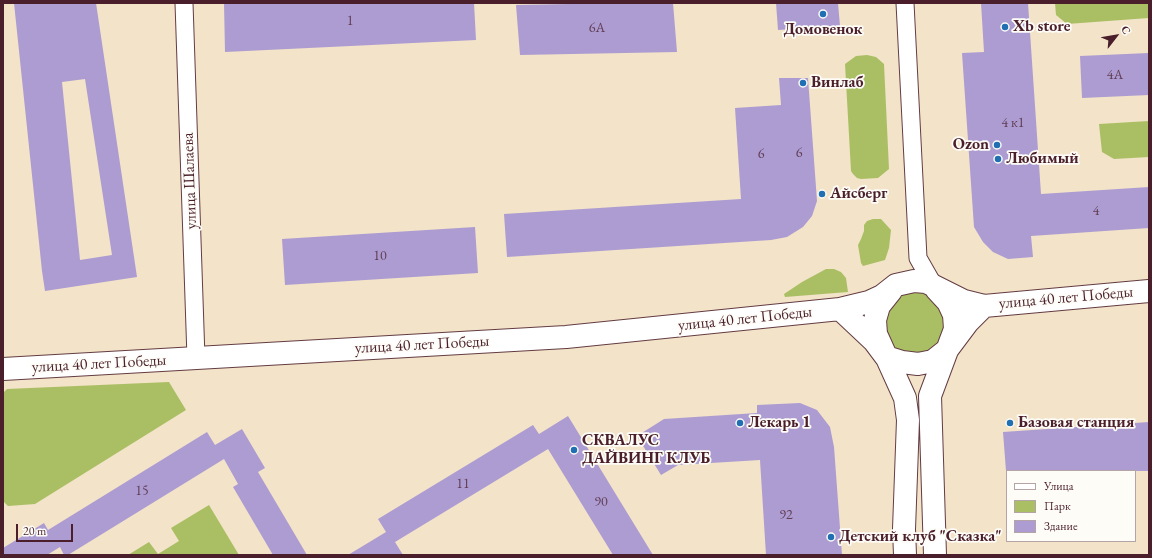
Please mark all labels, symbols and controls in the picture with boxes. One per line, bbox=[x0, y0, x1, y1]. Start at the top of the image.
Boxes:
marker: Домовенок bbox=[818, 9, 828, 19]
house number: 1 bbox=[347, 13, 353, 29]
north arrow bbox=[1096, 16, 1136, 56]
place label: Xb store bbox=[1013, 17, 1070, 37]
house number: 6А bbox=[589, 20, 605, 36]
place label: Домовенок bbox=[784, 20, 862, 40]
marker: Xb store bbox=[1000, 22, 1010, 32]
text: С bbox=[1118, 23, 1134, 37]
house number: 4А bbox=[1107, 67, 1123, 83]
place label: Винлаб bbox=[811, 73, 863, 93]
marker: Винлаб bbox=[798, 78, 808, 88]
house number: 4 к1 bbox=[1002, 115, 1024, 131]
street label: улица Шалаева bbox=[179, 132, 201, 230]
place label: Ozon bbox=[953, 135, 989, 155]
marker: Ozon bbox=[992, 140, 1002, 150]
house number: 6 bbox=[796, 145, 802, 161]
house number: 6 bbox=[758, 146, 764, 162]
place label: Любимый bbox=[1006, 149, 1079, 169]
marker: Любимый bbox=[993, 154, 1003, 164]
place label: Айсберг bbox=[830, 184, 887, 204]
marker: Айсберг bbox=[817, 189, 827, 199]
house number: 4 bbox=[1093, 203, 1099, 219]
house number: 10 bbox=[373, 248, 387, 264]
street label: улица 40 лет Победы bbox=[998, 283, 1134, 313]
street label: улица 40 лет Победы bbox=[677, 302, 813, 336]
street label: улица 40 лет Победы bbox=[354, 332, 490, 358]
street label: улица 40 лет Победы bbox=[31, 351, 167, 377]
place label: Лекарь 1 bbox=[748, 413, 811, 433]
place label: Базовая станция bbox=[1018, 413, 1134, 433]
marker: Лекарь 1 bbox=[735, 418, 745, 428]
marker: Базовая станция bbox=[1005, 418, 1015, 428]
place label: СКВАЛУС ДАЙВИНГ КЛУБ bbox=[582, 431, 710, 469]
marker: СКВАЛУС ДАЙВИНГ КЛУБ bbox=[569, 445, 579, 455]
legend bbox=[1006, 470, 1136, 542]
house number: 11 bbox=[456, 476, 470, 492]
text: Улица bbox=[1044, 478, 1074, 494]
house number: 15 bbox=[135, 483, 149, 499]
house number: 90 bbox=[594, 494, 608, 510]
text: Парк bbox=[1044, 498, 1071, 514]
house number: 92 bbox=[779, 507, 793, 523]
scale bar bbox=[18, 516, 75, 542]
text: Здание bbox=[1044, 518, 1078, 534]
text: 20 m bbox=[23, 523, 46, 539]
place label: Детский клуб "Сказка" bbox=[839, 527, 1002, 547]
marker: Детский клуб "Сказка" bbox=[826, 532, 836, 542]

